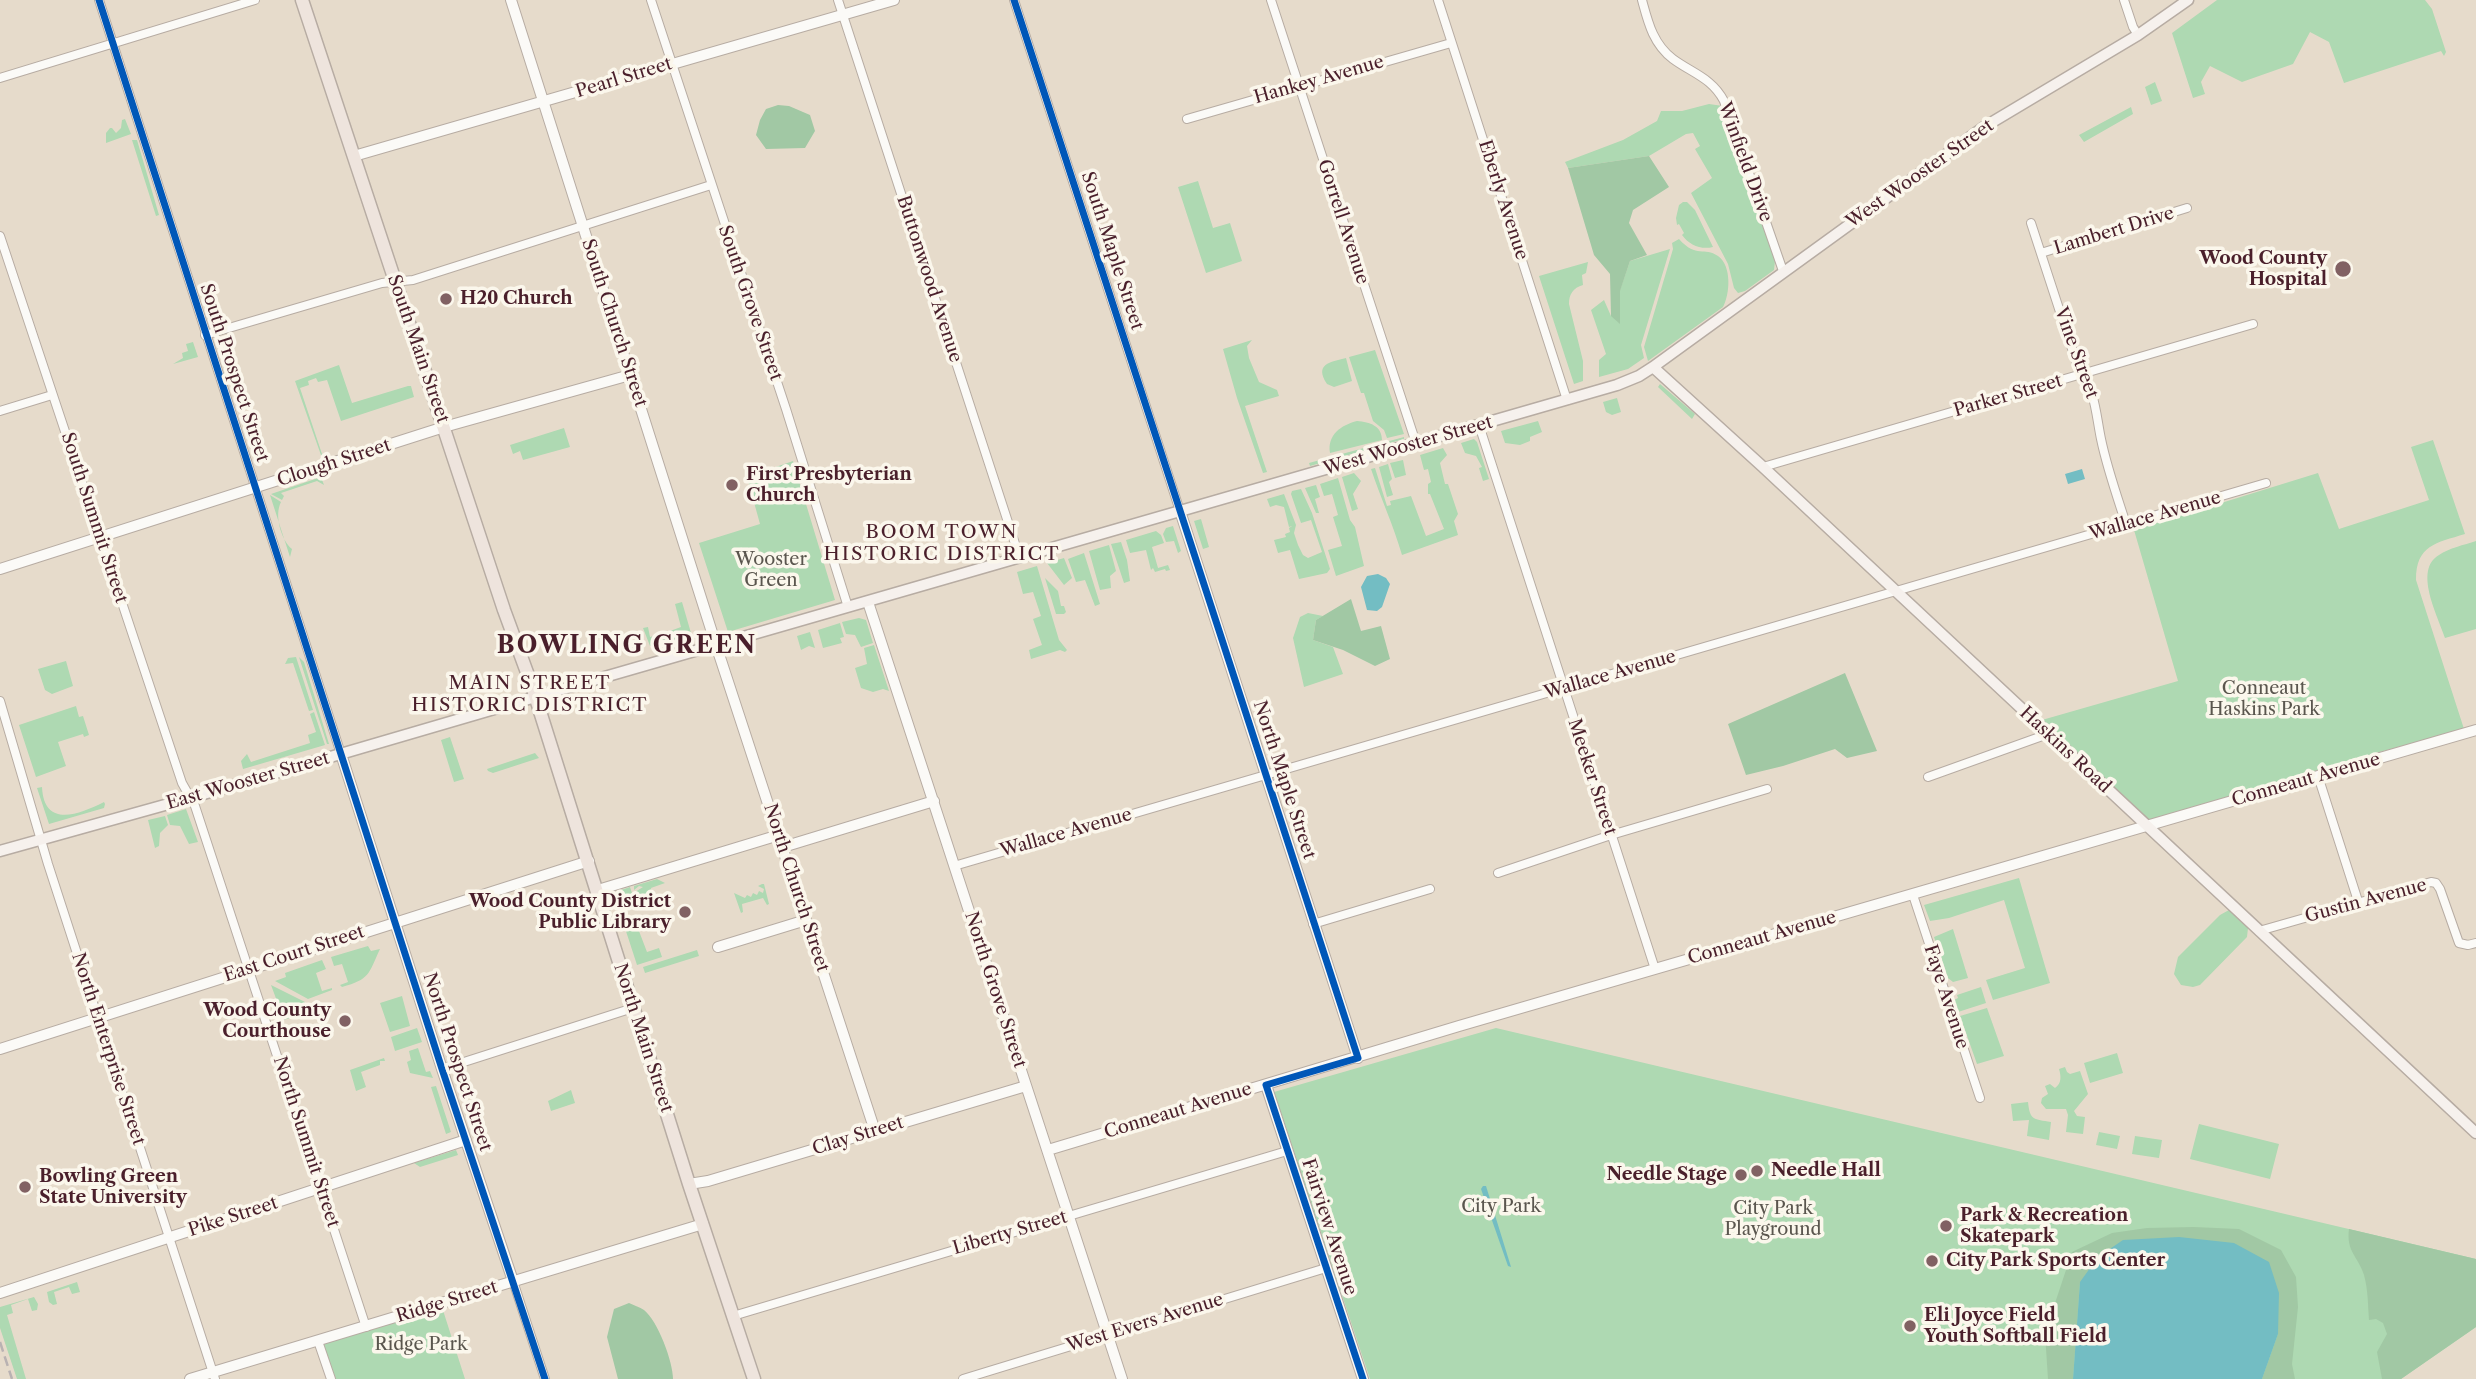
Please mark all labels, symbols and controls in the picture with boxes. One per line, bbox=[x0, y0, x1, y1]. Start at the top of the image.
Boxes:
street label: Hankey Avenue bbox=[1251, 51, 1387, 109]
street label: Pearl Street bbox=[573, 53, 675, 103]
street label: Winfield Drive bbox=[1713, 99, 1777, 225]
street label: West Wooster Street bbox=[1842, 115, 1998, 233]
street label: Eberly Avenue bbox=[1473, 137, 1533, 263]
street label: Gorrell Avenue bbox=[1313, 157, 1373, 287]
street label: South Maple Street bbox=[1076, 169, 1148, 333]
street label: Buttonwood Avenue bbox=[892, 193, 966, 365]
street label: Lambert Drive bbox=[2051, 202, 2177, 260]
street label: South Grove Street bbox=[713, 223, 787, 383]
street label: South Church Street bbox=[577, 236, 651, 410]
place label: Wood County Hospital bbox=[2199, 248, 2327, 290]
marker: Wood County Hospital bbox=[2333, 259, 2353, 279]
street label: South Main Street bbox=[382, 272, 454, 426]
street label: South Prospect Street bbox=[195, 281, 273, 465]
place label: H20 Church bbox=[460, 288, 573, 310]
marker: H20 Church bbox=[438, 291, 454, 307]
street label: Vine Street bbox=[2050, 304, 2102, 402]
street label: Parker Street bbox=[1951, 370, 2065, 422]
street label: West Wooster Street bbox=[1321, 412, 1495, 480]
street label: South Summit Street bbox=[56, 430, 132, 606]
street label: Clough Street bbox=[275, 435, 393, 491]
place label: First Presbyterian Church bbox=[746, 464, 912, 506]
marker: First Presbyterian Church bbox=[724, 477, 740, 493]
street label: Wallace Avenue bbox=[2087, 487, 2223, 545]
district label: BOOM TOWN HISTORIC DISTRICT bbox=[826, 522, 1058, 566]
park label: Wooster Green bbox=[735, 549, 807, 592]
district label: BOWLING GREEN bbox=[498, 632, 756, 660]
street label: Wallace Avenue bbox=[1542, 646, 1678, 704]
district label: MAIN STREET HISTORIC DISTRICT bbox=[414, 673, 646, 717]
park label: Conneaut Haskins Park bbox=[2208, 678, 2320, 720]
street label: North Maple Street bbox=[1248, 698, 1320, 862]
street label: Haskins Road bbox=[2015, 702, 2115, 798]
street label: Meeker Street bbox=[1563, 716, 1621, 838]
street label: East Wooster Street bbox=[164, 747, 332, 815]
street label: Conneaut Avenue bbox=[2229, 748, 2383, 812]
street label: North Church Street bbox=[759, 801, 833, 975]
street label: Wallace Avenue bbox=[998, 804, 1134, 862]
street label: Gustin Avenue bbox=[2303, 874, 2429, 928]
place label: Wood County District Public Library bbox=[469, 891, 671, 934]
marker: Wood County District Public Library bbox=[677, 904, 693, 920]
street label: Conneaut Avenue bbox=[1685, 906, 1839, 970]
street label: North Grove Street bbox=[960, 909, 1030, 1071]
street label: East Court Street bbox=[221, 921, 367, 987]
street label: Faye Avenue bbox=[1919, 942, 1973, 1052]
street label: North Enterprise Street bbox=[67, 950, 149, 1148]
street label: North Main Street bbox=[609, 961, 677, 1115]
street label: North Prospect Street bbox=[418, 970, 496, 1154]
place label: Wood County Courthouse bbox=[203, 1000, 331, 1042]
marker: Wood County Courthouse bbox=[337, 1013, 353, 1029]
street label: North Summit Street bbox=[268, 1054, 344, 1230]
street label: Conneaut Avenue bbox=[1102, 1078, 1254, 1144]
street label: Clay Street bbox=[810, 1112, 906, 1160]
street label: Fairview Avenue bbox=[1297, 1156, 1361, 1298]
place label: Needle Hall bbox=[1771, 1160, 1881, 1182]
marker: Needle Hall bbox=[1749, 1163, 1765, 1179]
place label: Needle Stage bbox=[1606, 1164, 1727, 1186]
place label: Bowling Green State University bbox=[39, 1166, 187, 1208]
marker: Needle Stage bbox=[1733, 1167, 1749, 1183]
marker: Bowling Green State University bbox=[17, 1179, 33, 1195]
street label: Pike Street bbox=[185, 1192, 281, 1242]
park label: City Park bbox=[1461, 1196, 1541, 1218]
park label: City Park Playground bbox=[1724, 1198, 1822, 1240]
place label: Park & Recreation Skatepark bbox=[1960, 1205, 2128, 1248]
street label: Liberty Street bbox=[950, 1206, 1070, 1260]
marker: Park & Recreation Skatepark bbox=[1938, 1218, 1954, 1234]
place label: City Park Sports Center bbox=[1946, 1250, 2165, 1272]
marker: City Park Sports Center bbox=[1924, 1253, 1940, 1269]
street label: Ridge Street bbox=[394, 1276, 500, 1328]
street label: West Evers Avenue bbox=[1064, 1289, 1226, 1357]
place label: Eli Joyce Field Youth Softball Field bbox=[1924, 1305, 2107, 1348]
marker: Eli Joyce Field Youth Softball Field bbox=[1902, 1318, 1918, 1334]
park label: Ridge Park bbox=[375, 1334, 467, 1356]

